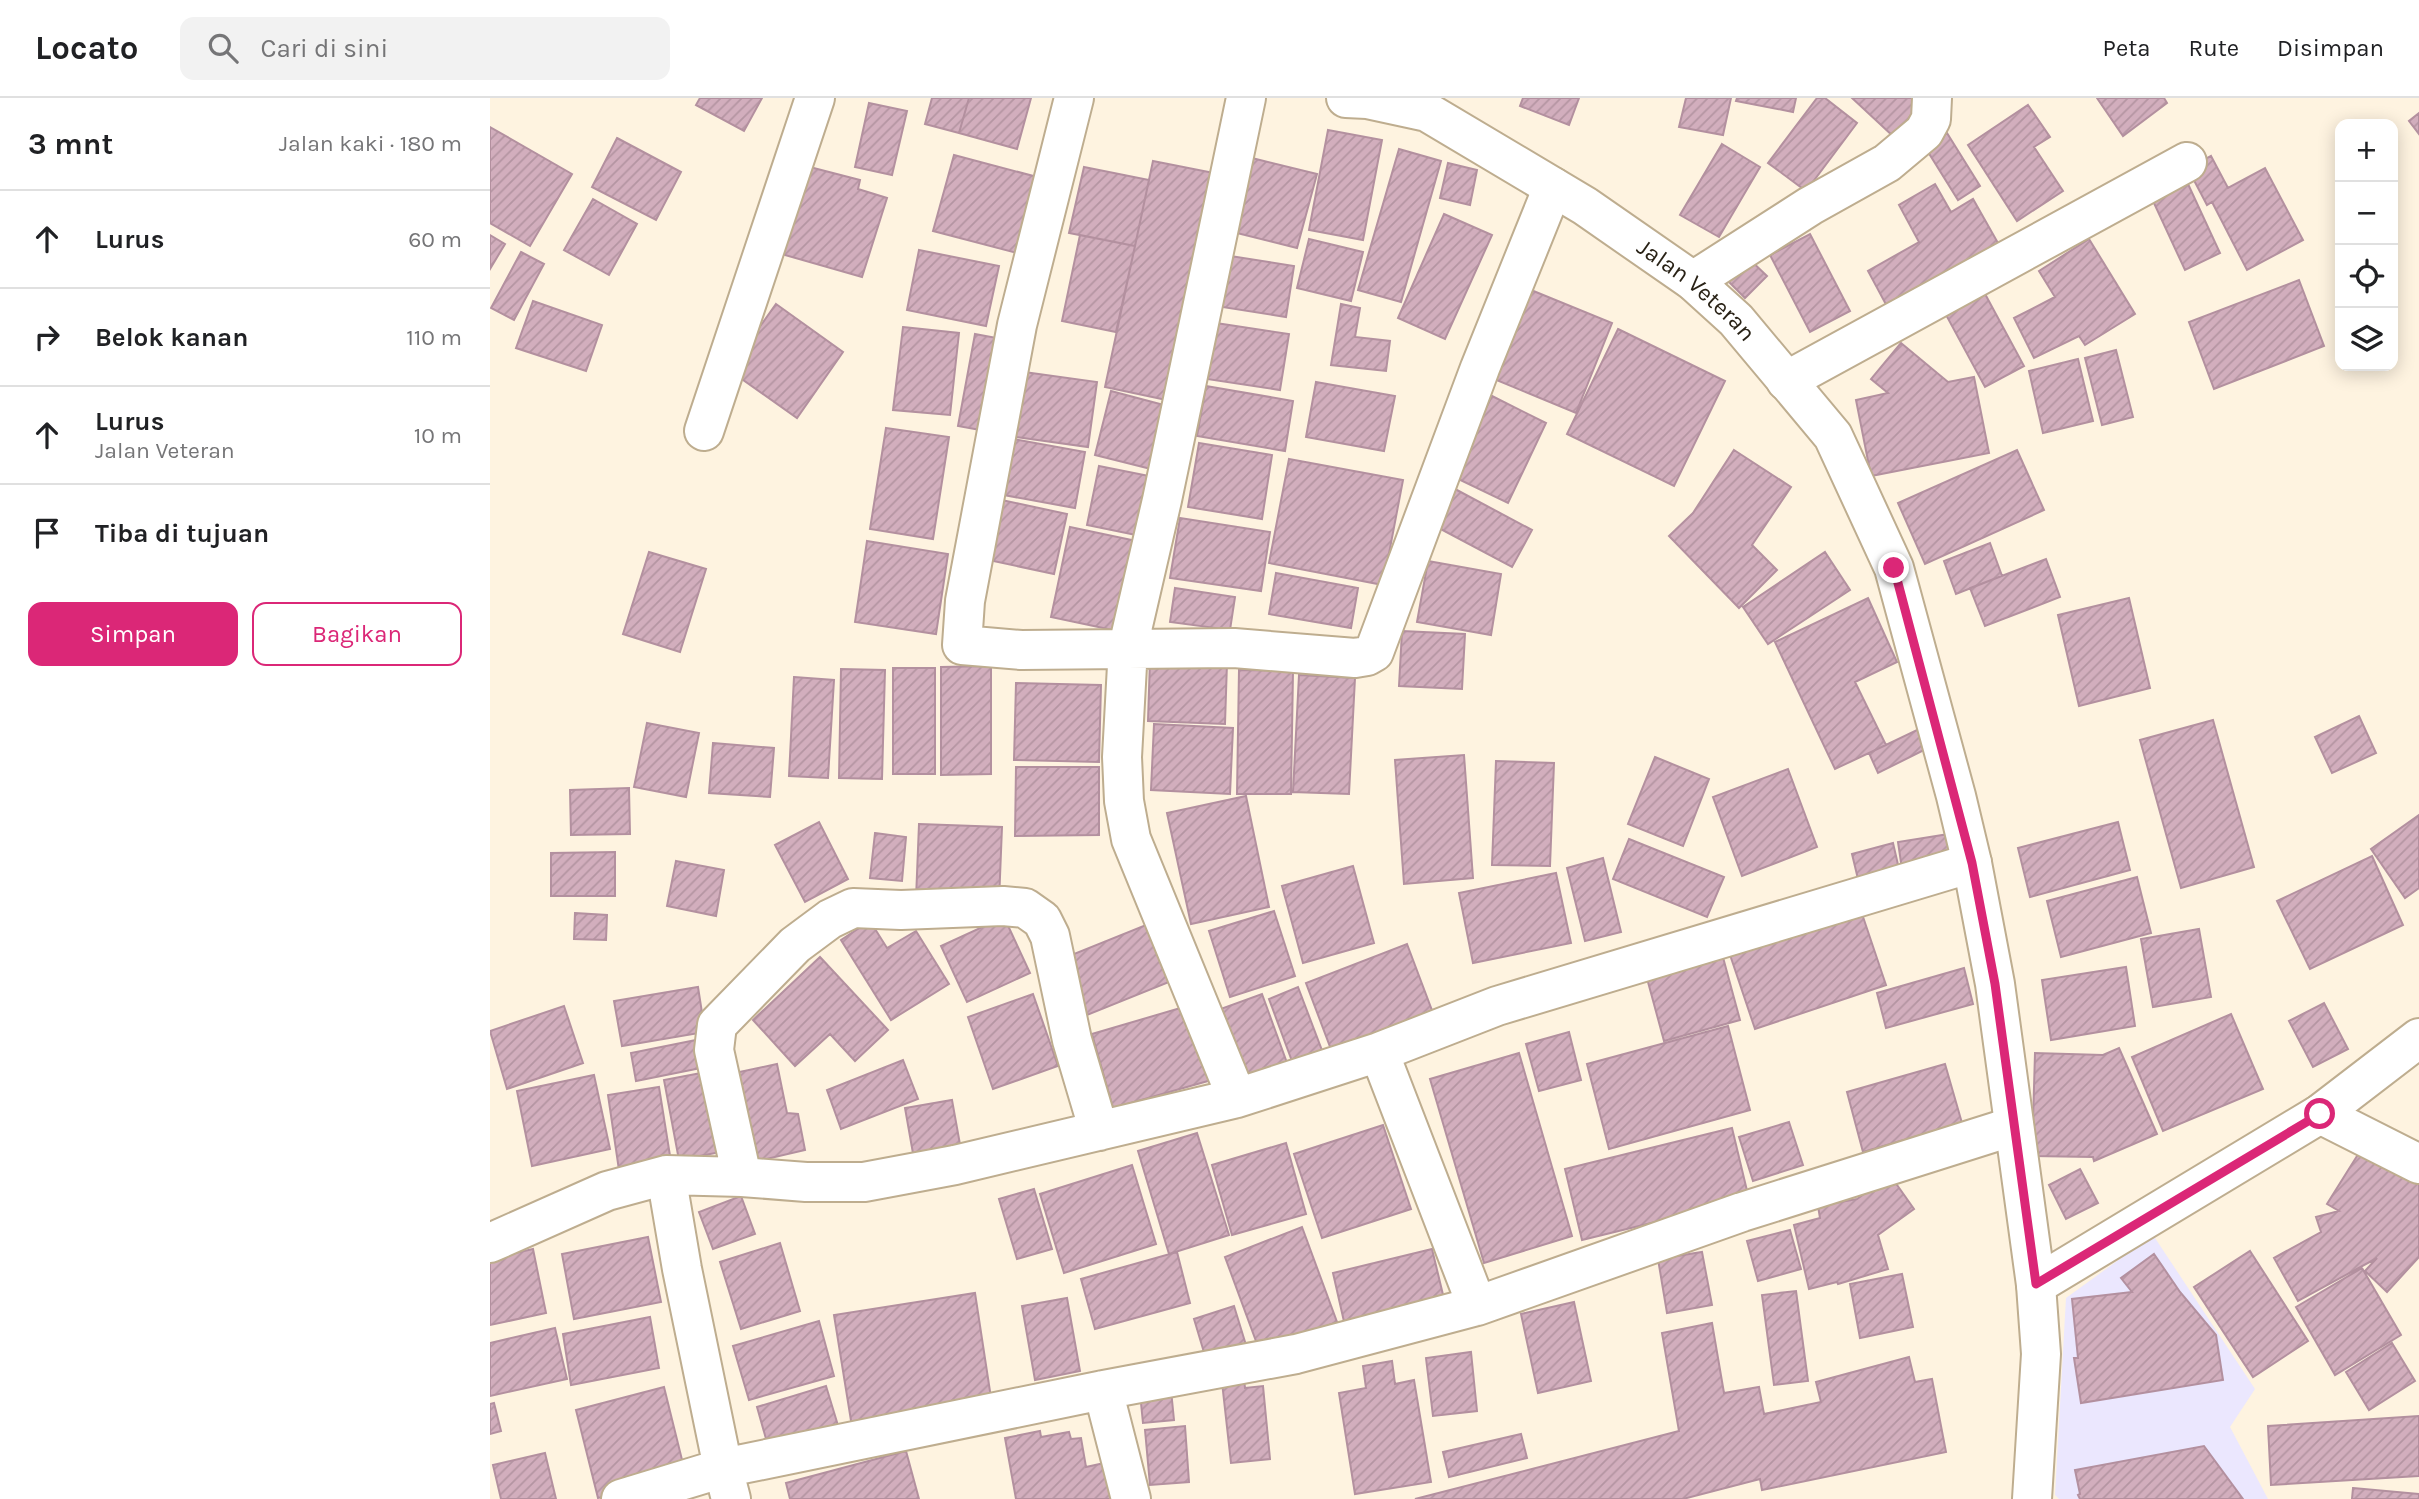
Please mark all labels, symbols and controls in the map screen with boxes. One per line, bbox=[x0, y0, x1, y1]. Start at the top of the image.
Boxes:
search box bbox=[180, 17, 670, 80]
text: Locato bbox=[35, 29, 138, 67]
icon: search bbox=[204, 29, 242, 67]
text: Cari di sini bbox=[260, 33, 388, 64]
text: Peta bbox=[2103, 34, 2150, 62]
text: Rute bbox=[2188, 34, 2239, 62]
text: Disimpan bbox=[2277, 34, 2384, 62]
map controls bbox=[2335, 119, 2398, 371]
button: + bbox=[2335, 119, 2398, 182]
text: 3 mnt bbox=[28, 126, 113, 162]
text: Jalan kaki · 180 m bbox=[279, 130, 462, 157]
button: − bbox=[2335, 182, 2398, 245]
icon: ahead bbox=[28, 220, 66, 258]
text: Lurus bbox=[95, 224, 164, 255]
text: 60 m bbox=[408, 226, 462, 253]
street label: Jalan Veteran bbox=[1632, 233, 1762, 347]
button: locate bbox=[2335, 245, 2398, 308]
button: layers bbox=[2335, 308, 2398, 371]
icon: right bbox=[28, 318, 66, 356]
text: Belok kanan bbox=[95, 322, 248, 353]
text: 110 m bbox=[406, 324, 462, 351]
text: Lurus bbox=[95, 406, 164, 437]
icon: ahead bbox=[28, 416, 66, 454]
text: 10 m bbox=[414, 422, 462, 449]
text: Jalan Veteran bbox=[95, 437, 235, 464]
icon: arrive bbox=[28, 514, 66, 552]
text: Tiba di tujuan bbox=[95, 518, 269, 549]
route end bbox=[1878, 552, 1909, 583]
button: Simpan bbox=[28, 602, 238, 666]
button: Bagikan bbox=[252, 602, 462, 666]
route start bbox=[2304, 1098, 2335, 1129]

